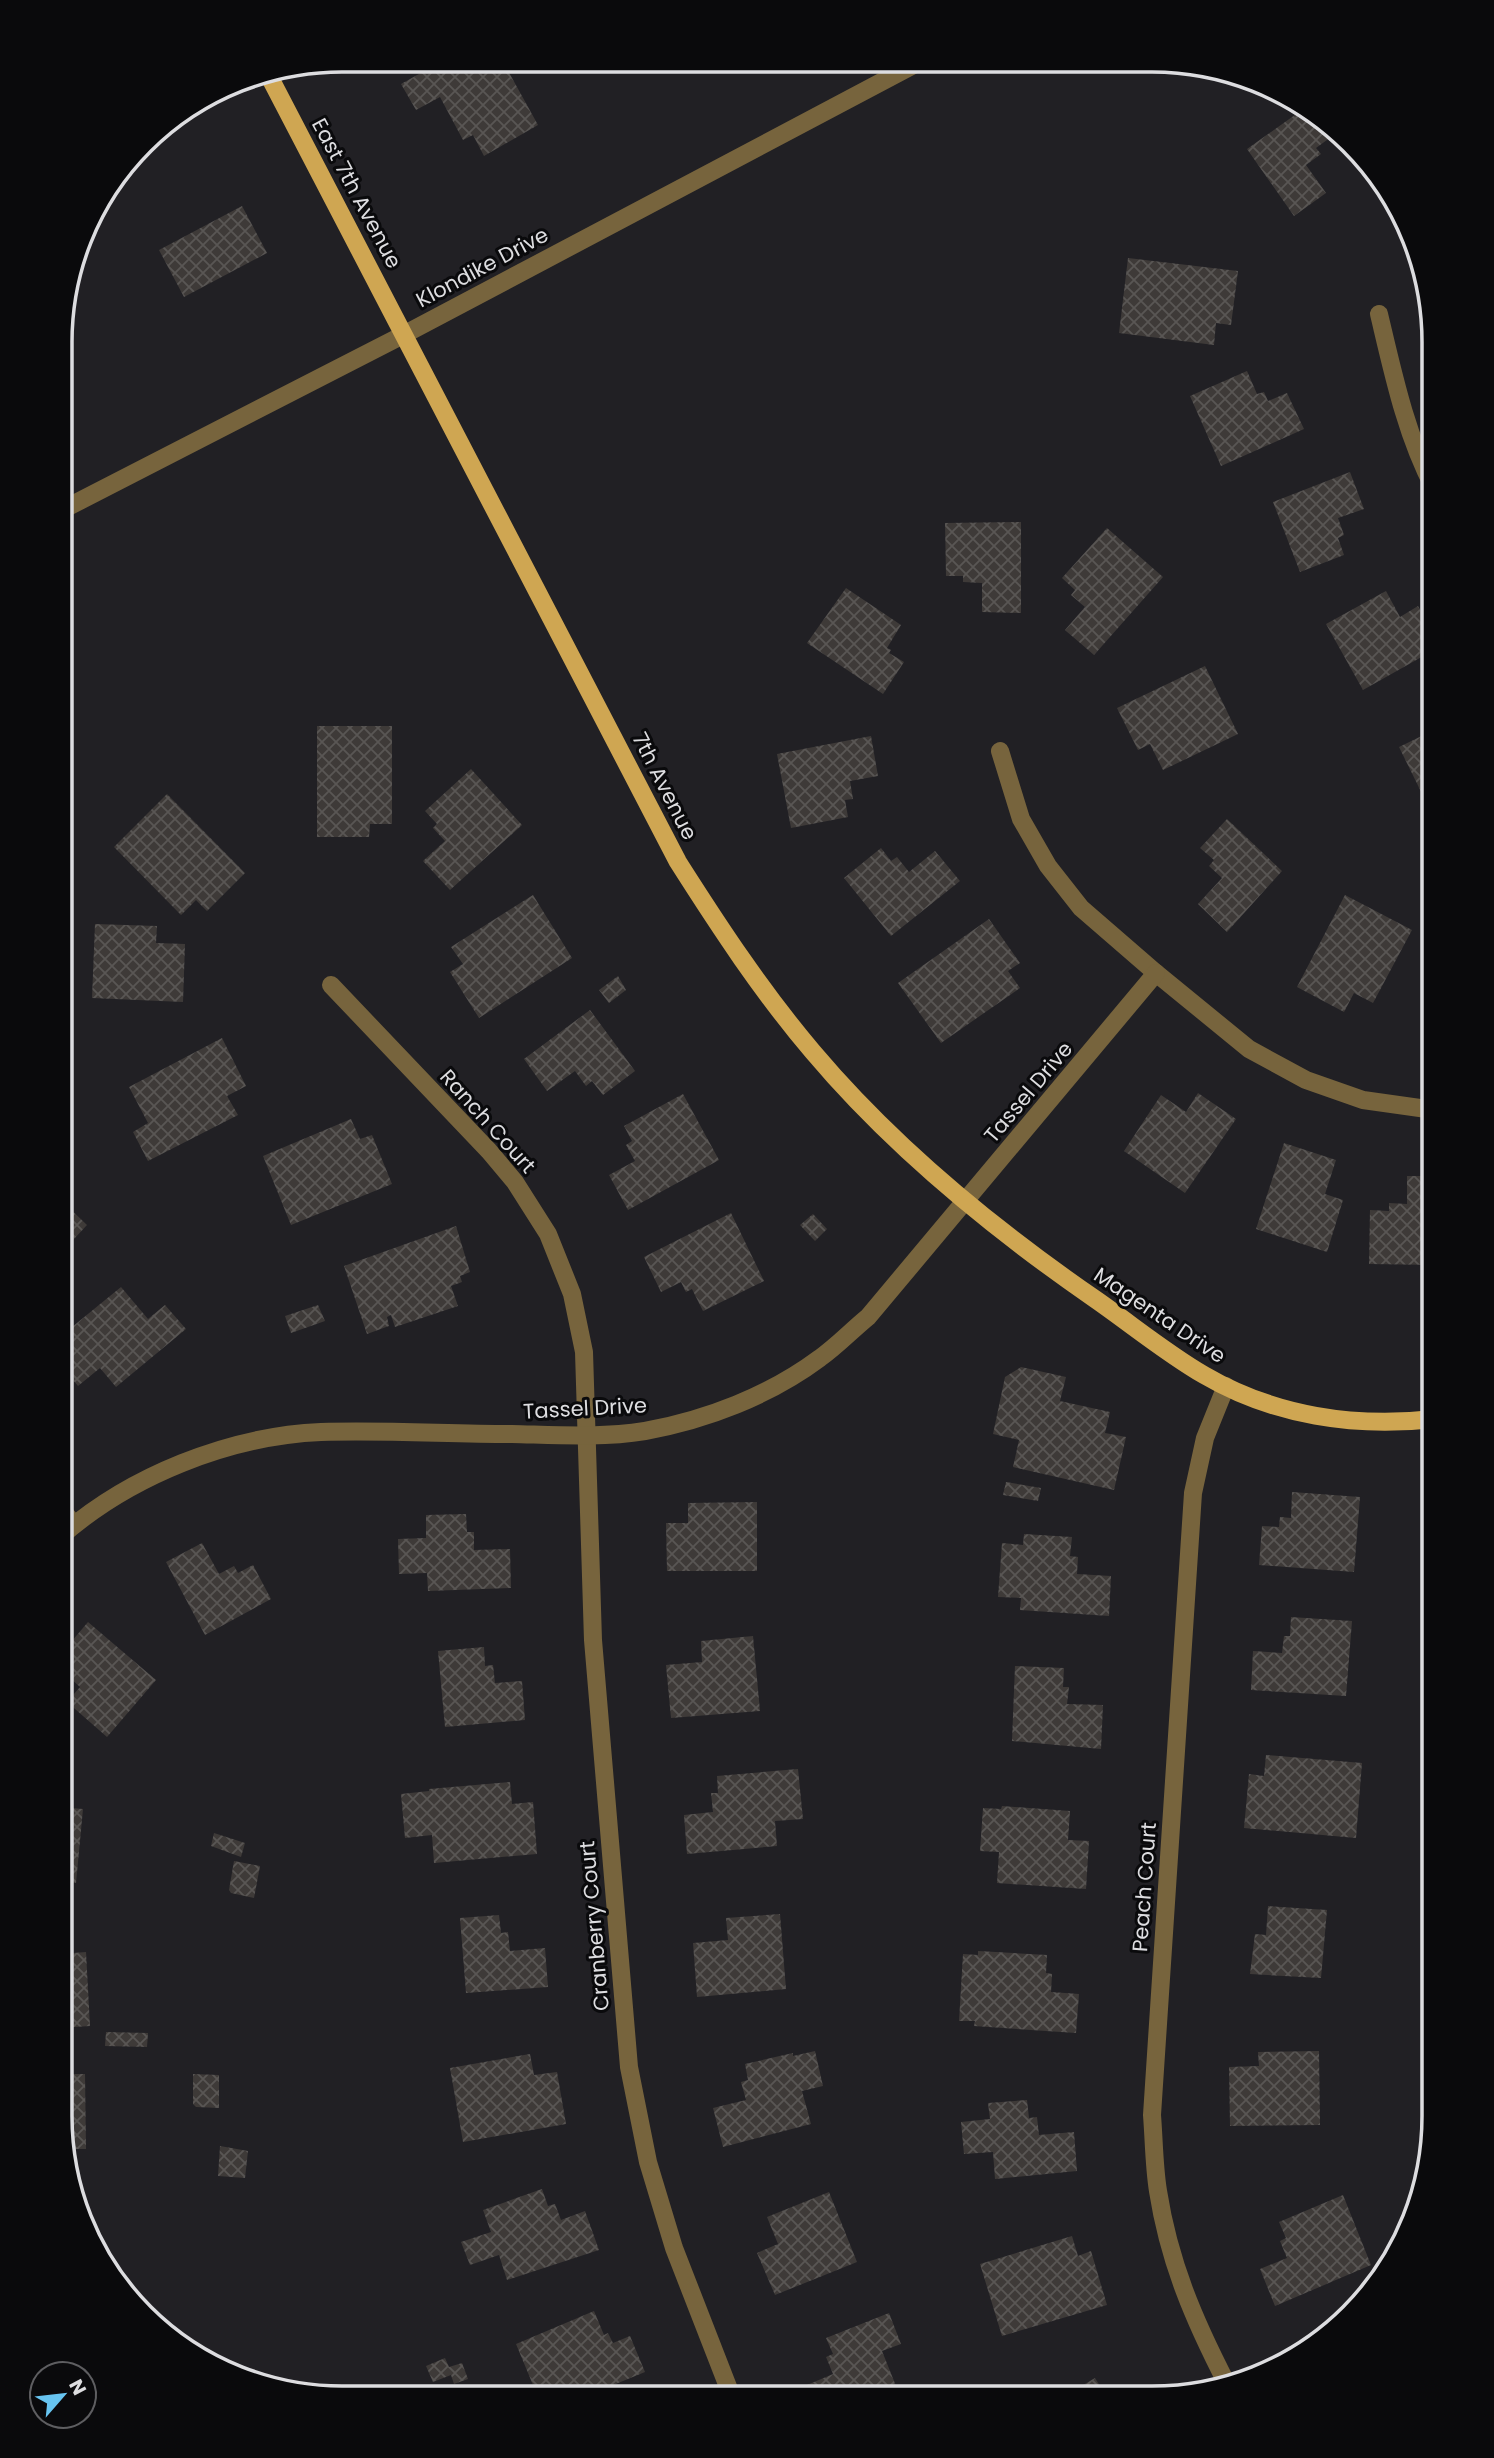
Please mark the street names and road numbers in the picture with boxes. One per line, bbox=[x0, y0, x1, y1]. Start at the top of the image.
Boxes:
street label: East 7th Avenue bbox=[305, 113, 409, 273]
street label: Klondike Drive bbox=[411, 220, 553, 314]
street label: 7th Avenue bbox=[626, 727, 704, 845]
street label: Tassel Drive bbox=[977, 1035, 1079, 1149]
street label: Ranch Court bbox=[433, 1063, 543, 1179]
street label: Magenta Drive bbox=[1088, 1260, 1232, 1370]
street label: Tassel Drive bbox=[522, 1390, 648, 1426]
street label: Peach Court bbox=[1125, 1821, 1163, 1953]
street label: Cranberry Court bbox=[572, 1840, 616, 2012]

